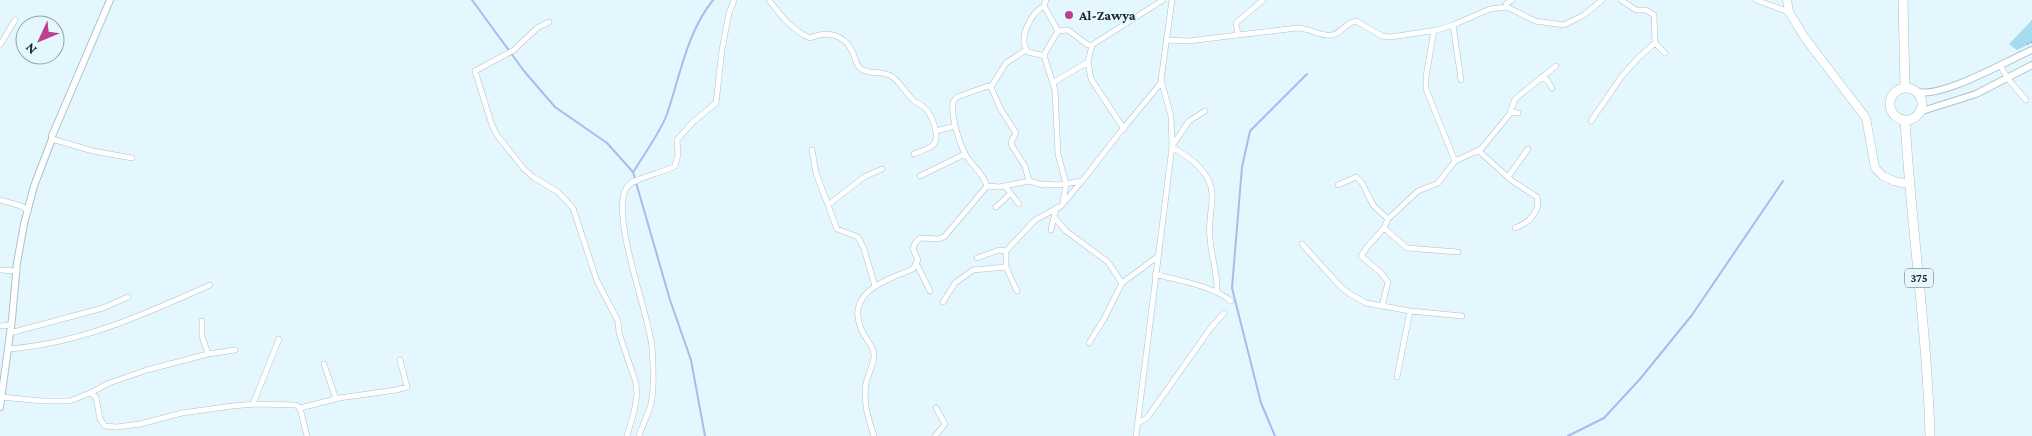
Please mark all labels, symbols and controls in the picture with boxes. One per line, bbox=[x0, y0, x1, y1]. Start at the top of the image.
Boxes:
place label: Al-Zawya bbox=[1078, 7, 1136, 23]
marker: Al-Zawya bbox=[1063, 9, 1075, 21]
north arrow bbox=[15, 15, 65, 65]
text: N bbox=[21, 40, 40, 58]
road number: 375 bbox=[1905, 268, 1933, 288]

